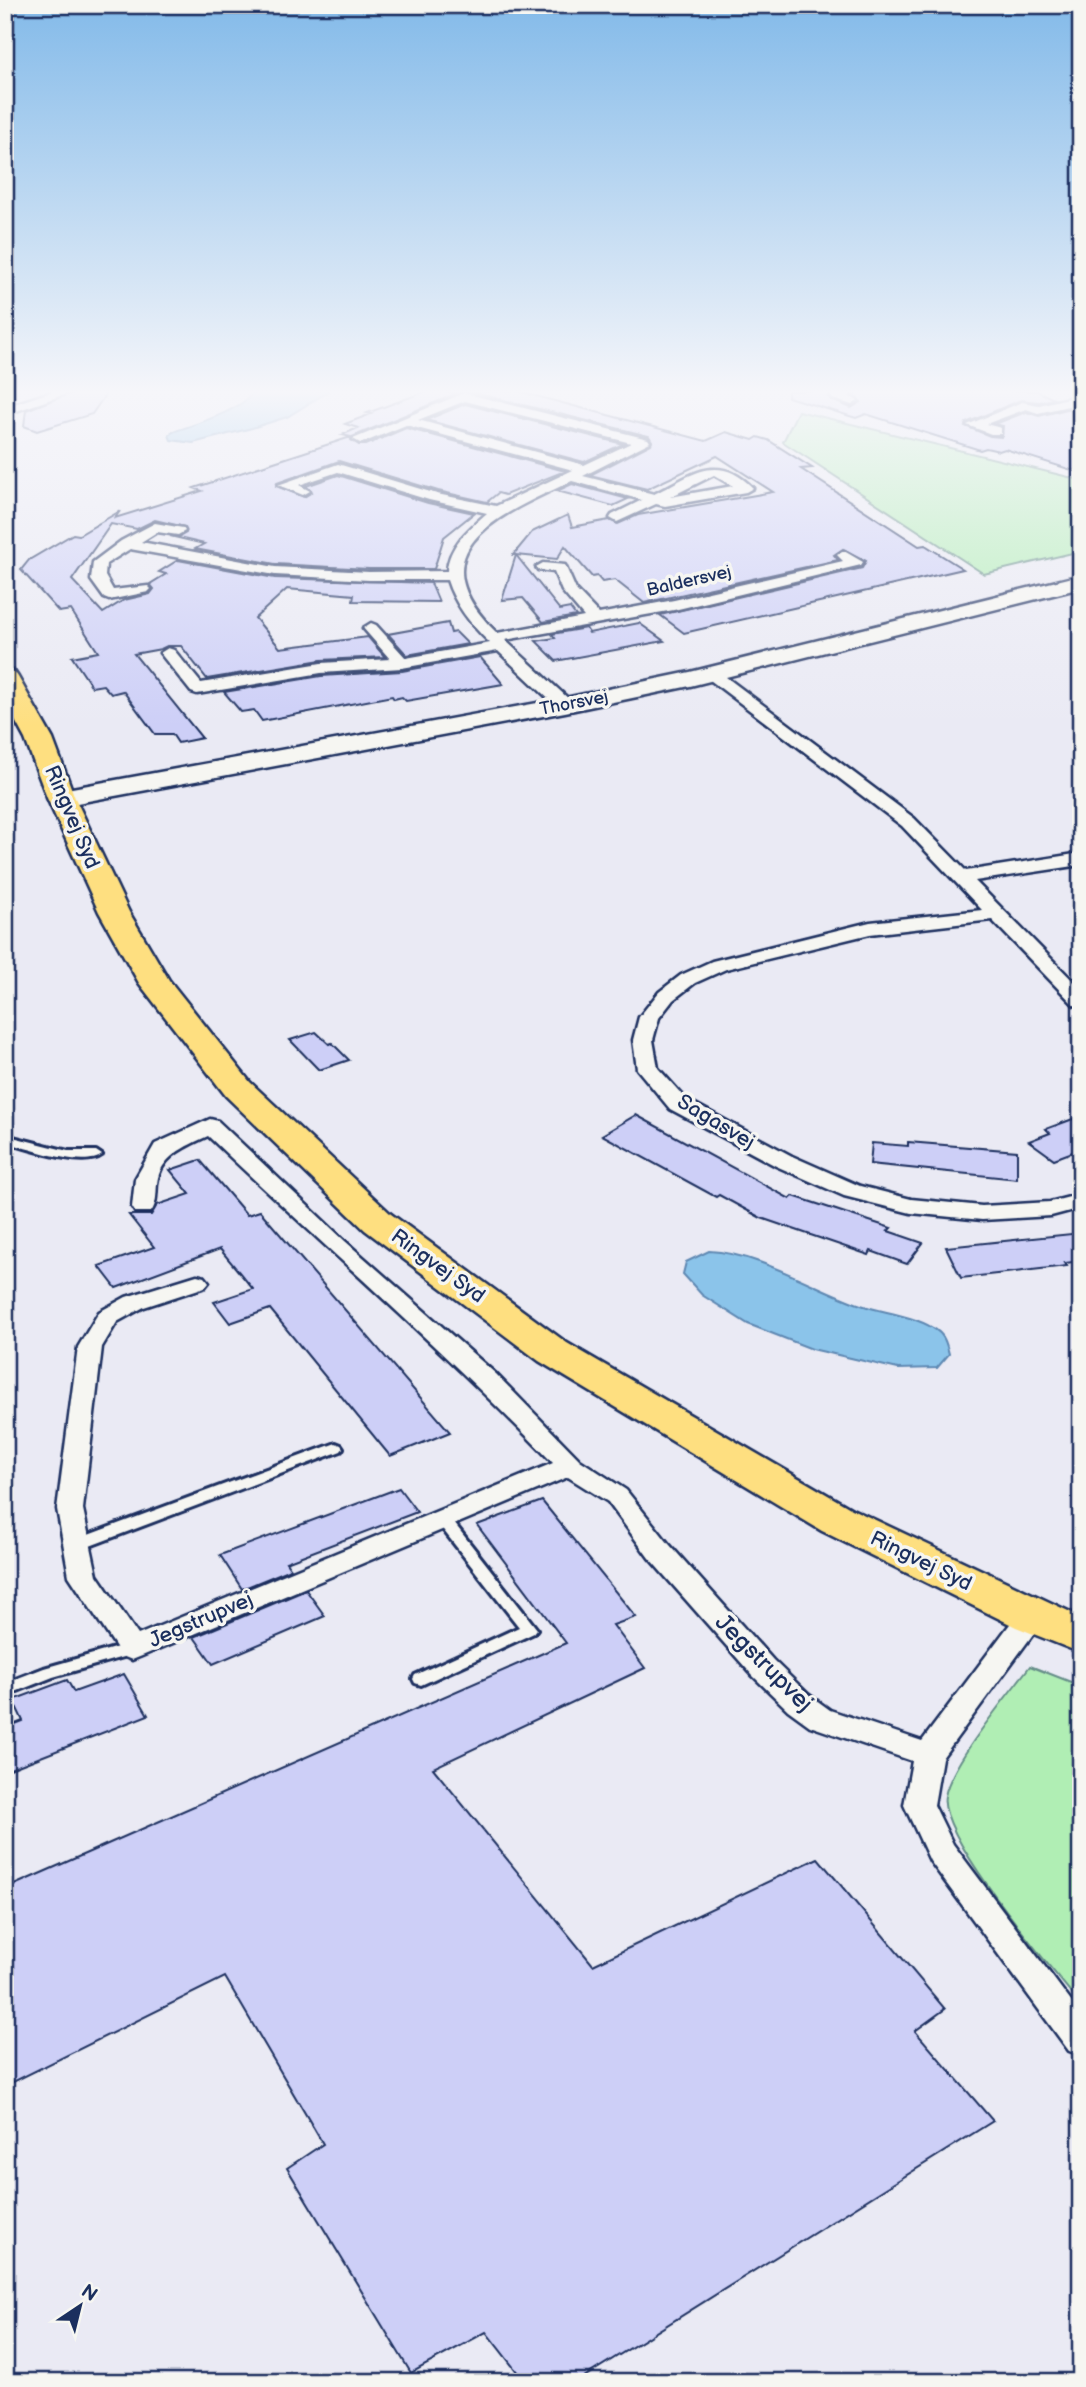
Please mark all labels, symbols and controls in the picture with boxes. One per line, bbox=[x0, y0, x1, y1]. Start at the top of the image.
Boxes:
street label: Baldersvej bbox=[645, 561, 733, 601]
street label: Thorsvej bbox=[538, 686, 610, 720]
street label: Ringvej Syd bbox=[39, 761, 105, 873]
street label: Sagasvej bbox=[673, 1089, 759, 1155]
street label: Ringvej Syd bbox=[386, 1224, 490, 1308]
street label: Ringvej Syd bbox=[866, 1526, 976, 1596]
street label: Jegstrupvej bbox=[145, 1587, 257, 1653]
street label: Jegstrupvej bbox=[709, 1608, 819, 1718]
north arrow bbox=[46, 2272, 116, 2342]
text: N bbox=[76, 2280, 101, 2307]

